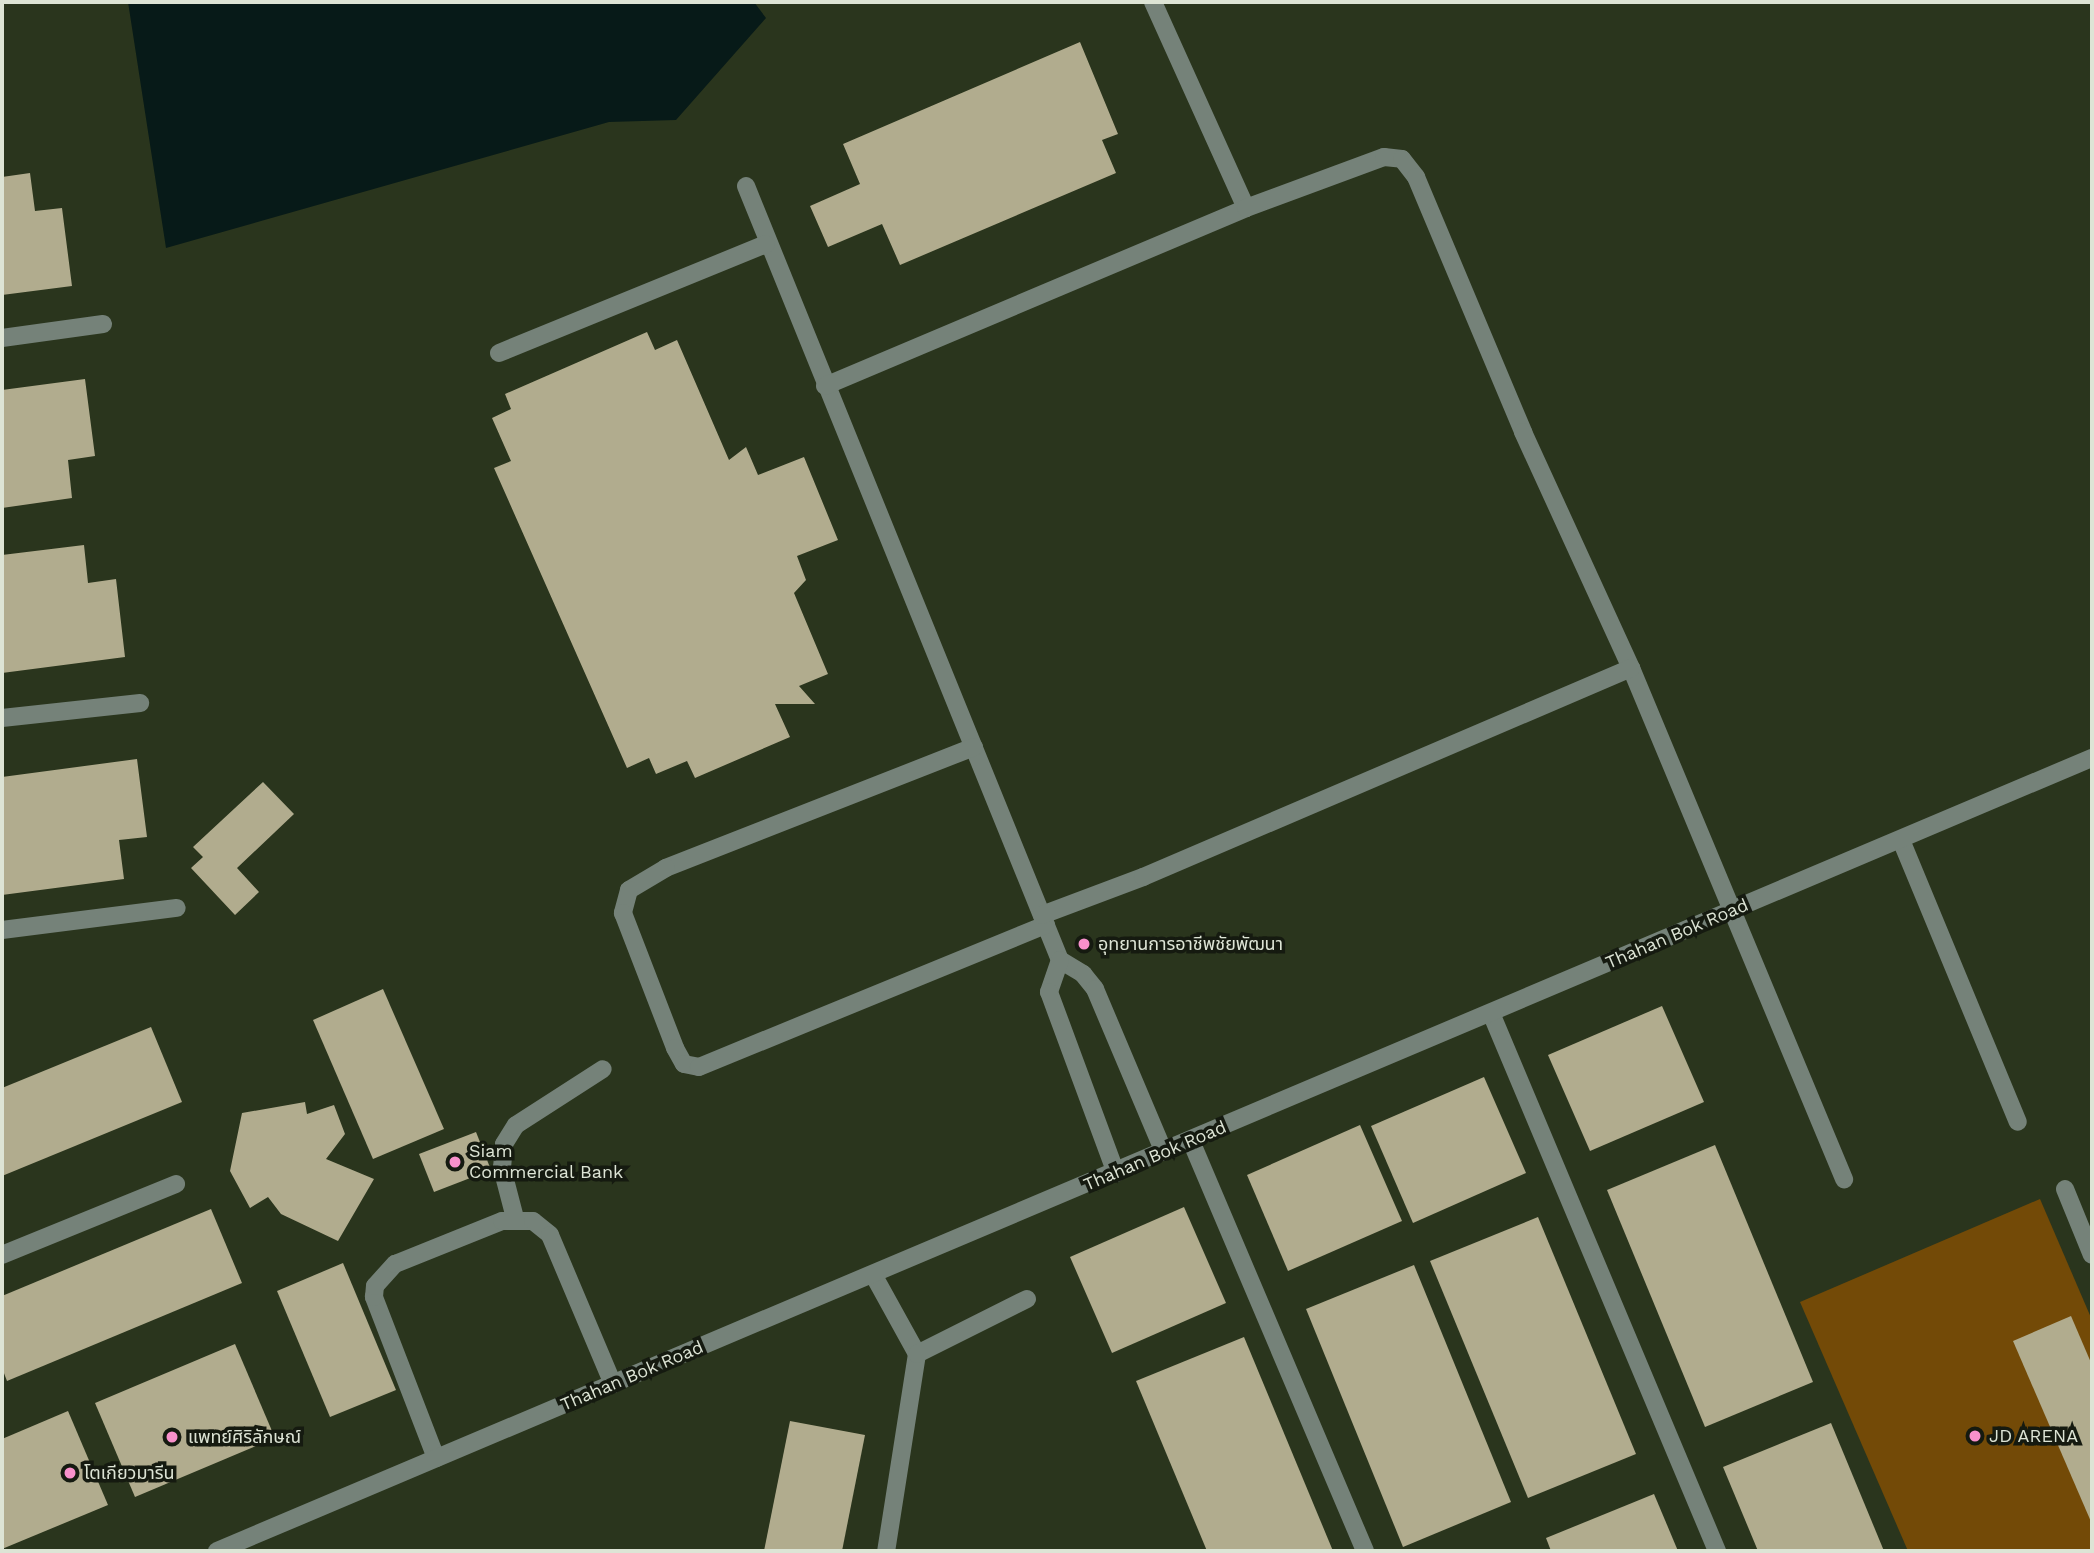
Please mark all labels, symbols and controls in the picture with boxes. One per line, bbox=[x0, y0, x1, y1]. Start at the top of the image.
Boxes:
street label: Thahan Bok Road bbox=[1602, 894, 1752, 974]
place label: อุทยานการอาชีพชัยพัฒนา bbox=[1098, 933, 1283, 955]
marker: อุทยานการอาชีพชัยพัฒนา bbox=[1076, 936, 1092, 952]
street label: Thahan Bok Road bbox=[1080, 1116, 1230, 1196]
place label: Siam Commercial Bank bbox=[469, 1141, 624, 1184]
marker: Siam Commercial Bank bbox=[447, 1154, 463, 1170]
street label: Thahan Bok Road bbox=[557, 1336, 707, 1416]
place label: JD ARENA bbox=[1989, 1425, 2079, 1447]
place label: แพทย์ศิริลักษณ์ bbox=[188, 1426, 301, 1448]
marker: แพทย์ศิริลักษณ์ bbox=[162, 1427, 182, 1447]
marker: JD ARENA bbox=[1967, 1428, 1983, 1444]
place label: โตเกียวมารีน bbox=[84, 1462, 175, 1484]
marker: โตเกียวมารีน bbox=[62, 1465, 78, 1481]

